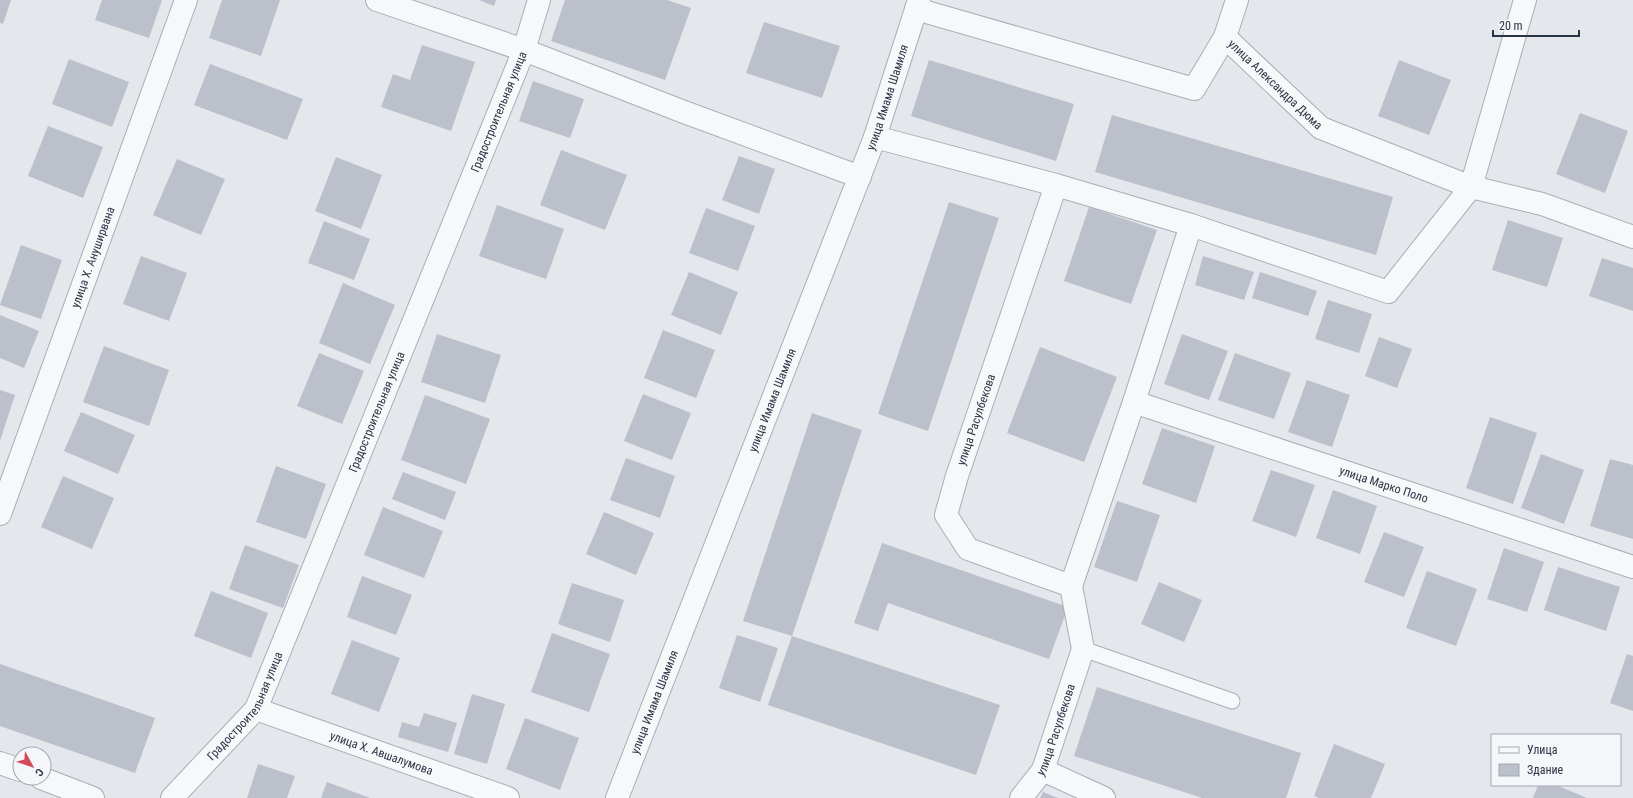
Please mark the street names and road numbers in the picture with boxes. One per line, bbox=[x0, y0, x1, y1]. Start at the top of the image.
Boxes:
street label: улица Александра Дюма bbox=[1225, 37, 1325, 133]
street label: улица Имама Шамиля bbox=[863, 43, 911, 152]
street label: Градостроительная улица bbox=[468, 49, 530, 174]
street label: улица Х. Ануширвана bbox=[68, 205, 118, 310]
street label: улица Имама Шамиля bbox=[746, 346, 799, 454]
street label: Градостроительная улица bbox=[346, 349, 408, 474]
street label: улица Расулбекова bbox=[954, 372, 998, 467]
street label: улица Марко Поло bbox=[1338, 463, 1430, 506]
street label: улица Имама Шамиля bbox=[628, 648, 681, 756]
street label: Градостроительная улица bbox=[204, 649, 286, 763]
street label: улица Расулбекова bbox=[1034, 682, 1078, 779]
street label: улица Х. Авшалумова bbox=[328, 729, 435, 778]

